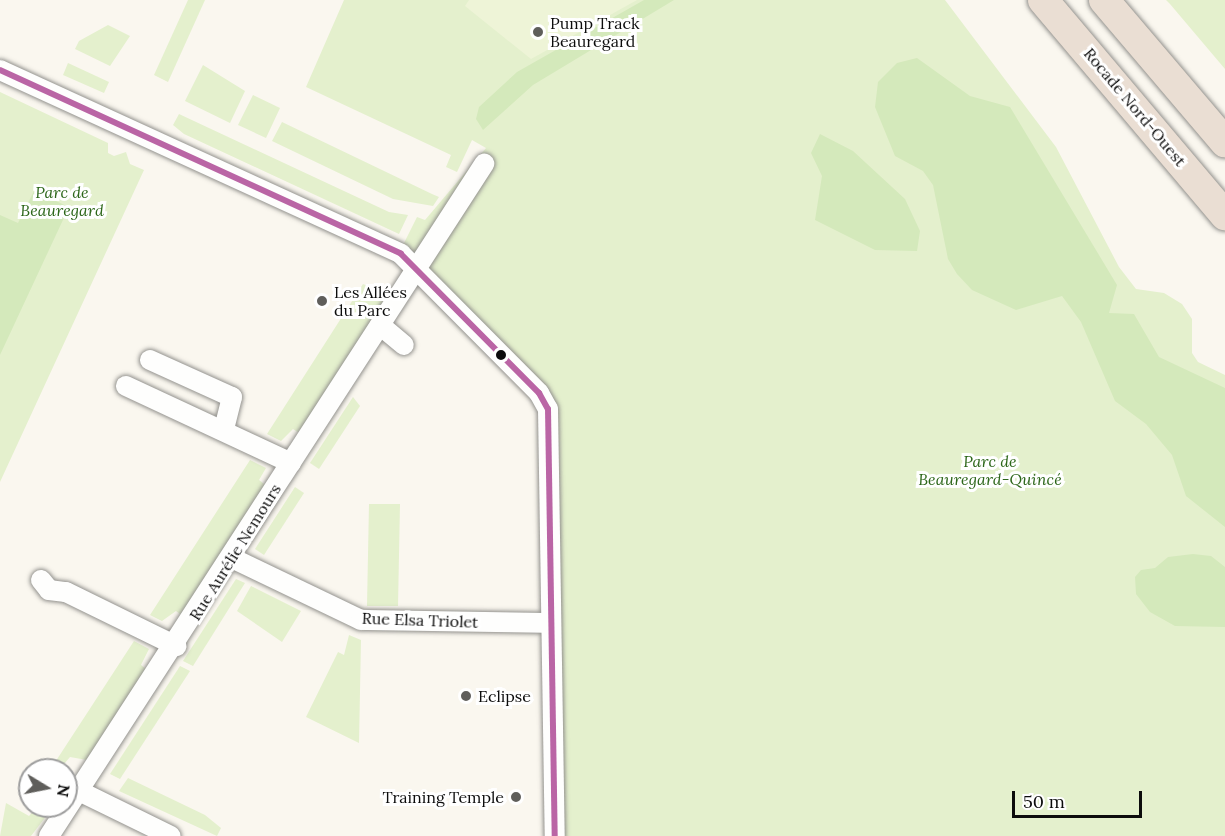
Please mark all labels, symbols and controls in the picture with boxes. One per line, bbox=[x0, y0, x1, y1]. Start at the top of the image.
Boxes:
place label: Pump Track Beauregard bbox=[550, 13, 639, 51]
marker: Pump Track Beauregard bbox=[531, 25, 545, 39]
street label: Rocade Nord-Ouest bbox=[1080, 44, 1190, 170]
park label: Parc de Beauregard bbox=[20, 182, 104, 220]
place label: Les Allées du Parc bbox=[334, 282, 407, 320]
marker: Les Allées du Parc bbox=[315, 294, 329, 308]
unlabelled marker bbox=[495, 349, 507, 361]
park label: Parc de Beauregard-Quincé bbox=[918, 451, 1062, 489]
street label: Rue Aurélie Nemours bbox=[185, 480, 285, 624]
street label: Rue Elsa Triolet bbox=[361, 608, 479, 632]
place label: Eclipse bbox=[478, 686, 531, 706]
marker: Eclipse bbox=[459, 689, 473, 703]
north arrow bbox=[18, 758, 78, 818]
scale bar bbox=[1015, 779, 1146, 817]
text: N bbox=[53, 783, 75, 799]
place label: Training Temple bbox=[382, 787, 504, 807]
marker: Training Temple bbox=[509, 790, 523, 804]
text: 50 m bbox=[1023, 790, 1065, 813]

